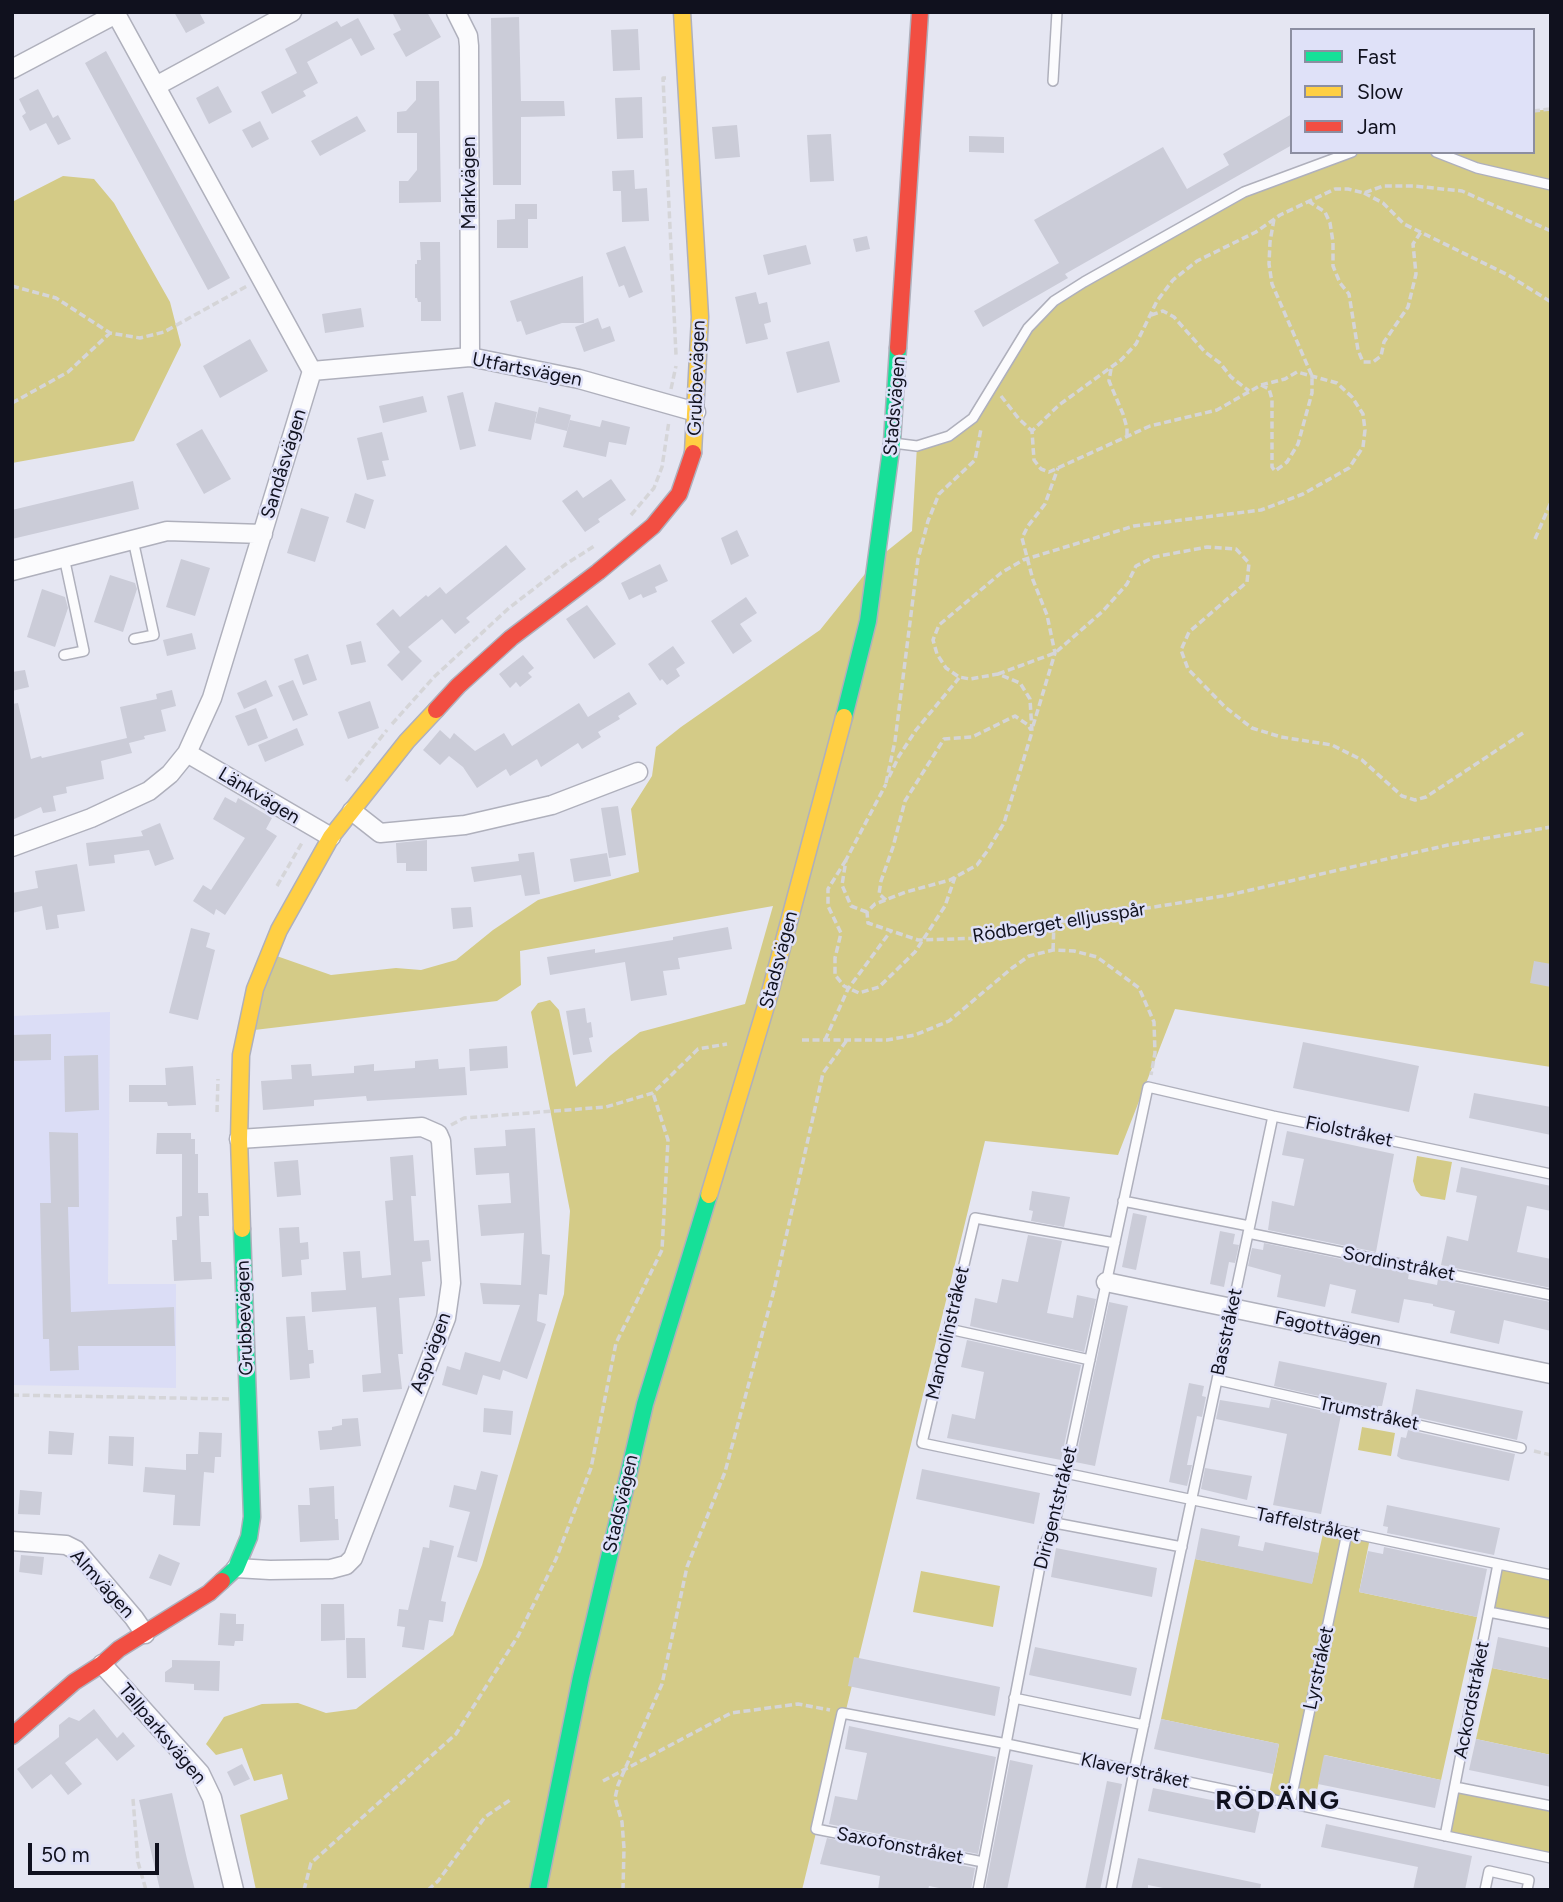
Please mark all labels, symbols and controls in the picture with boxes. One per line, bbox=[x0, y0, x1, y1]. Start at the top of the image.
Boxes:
legend bbox=[1290, 28, 1535, 154]
text: Fast bbox=[1357, 44, 1397, 69]
text: Slow bbox=[1357, 79, 1403, 104]
text: Jam bbox=[1357, 114, 1396, 139]
street label: Markvägen bbox=[458, 136, 480, 230]
street label: Grubbevägen bbox=[684, 320, 710, 436]
street label: Utfartsvägen bbox=[470, 348, 584, 392]
street label: Stadsvägen bbox=[879, 355, 911, 457]
street label: Sandåsvägen bbox=[257, 406, 311, 522]
street label: Länkvägen bbox=[214, 763, 304, 829]
street label: Rödberget elljusspår bbox=[971, 898, 1147, 948]
street label: Stadsvägen bbox=[755, 909, 803, 1011]
street label: Fiolstråket bbox=[1303, 1112, 1395, 1152]
street label: Sordinstråket bbox=[1341, 1242, 1457, 1286]
street label: Grubbevägen bbox=[232, 1260, 258, 1376]
street label: Mandolinstråket bbox=[922, 1264, 974, 1402]
street label: Basstråket bbox=[1207, 1286, 1247, 1378]
street label: Fagottvägen bbox=[1273, 1307, 1383, 1351]
street label: Aspvägen bbox=[406, 1309, 456, 1397]
street label: Trumstråket bbox=[1317, 1392, 1421, 1436]
street label: Dirigentstråket bbox=[1030, 1444, 1082, 1572]
street label: Stadsvägen bbox=[599, 1453, 643, 1555]
street label: Taffelstråket bbox=[1254, 1503, 1362, 1547]
street label: Almvägen bbox=[65, 1545, 139, 1623]
street label: Lyrstråket bbox=[1299, 1624, 1339, 1712]
street label: Ackordstråket bbox=[1449, 1639, 1495, 1761]
street label: Tallparksvägen bbox=[113, 1679, 211, 1789]
street label: Klaverstråket bbox=[1079, 1748, 1191, 1794]
district label: RÖDÄNG bbox=[1216, 1785, 1340, 1817]
street label: Saxofonstråket bbox=[835, 1823, 965, 1869]
scale bar bbox=[32, 1828, 163, 1872]
text: 50 m bbox=[41, 1842, 90, 1867]

